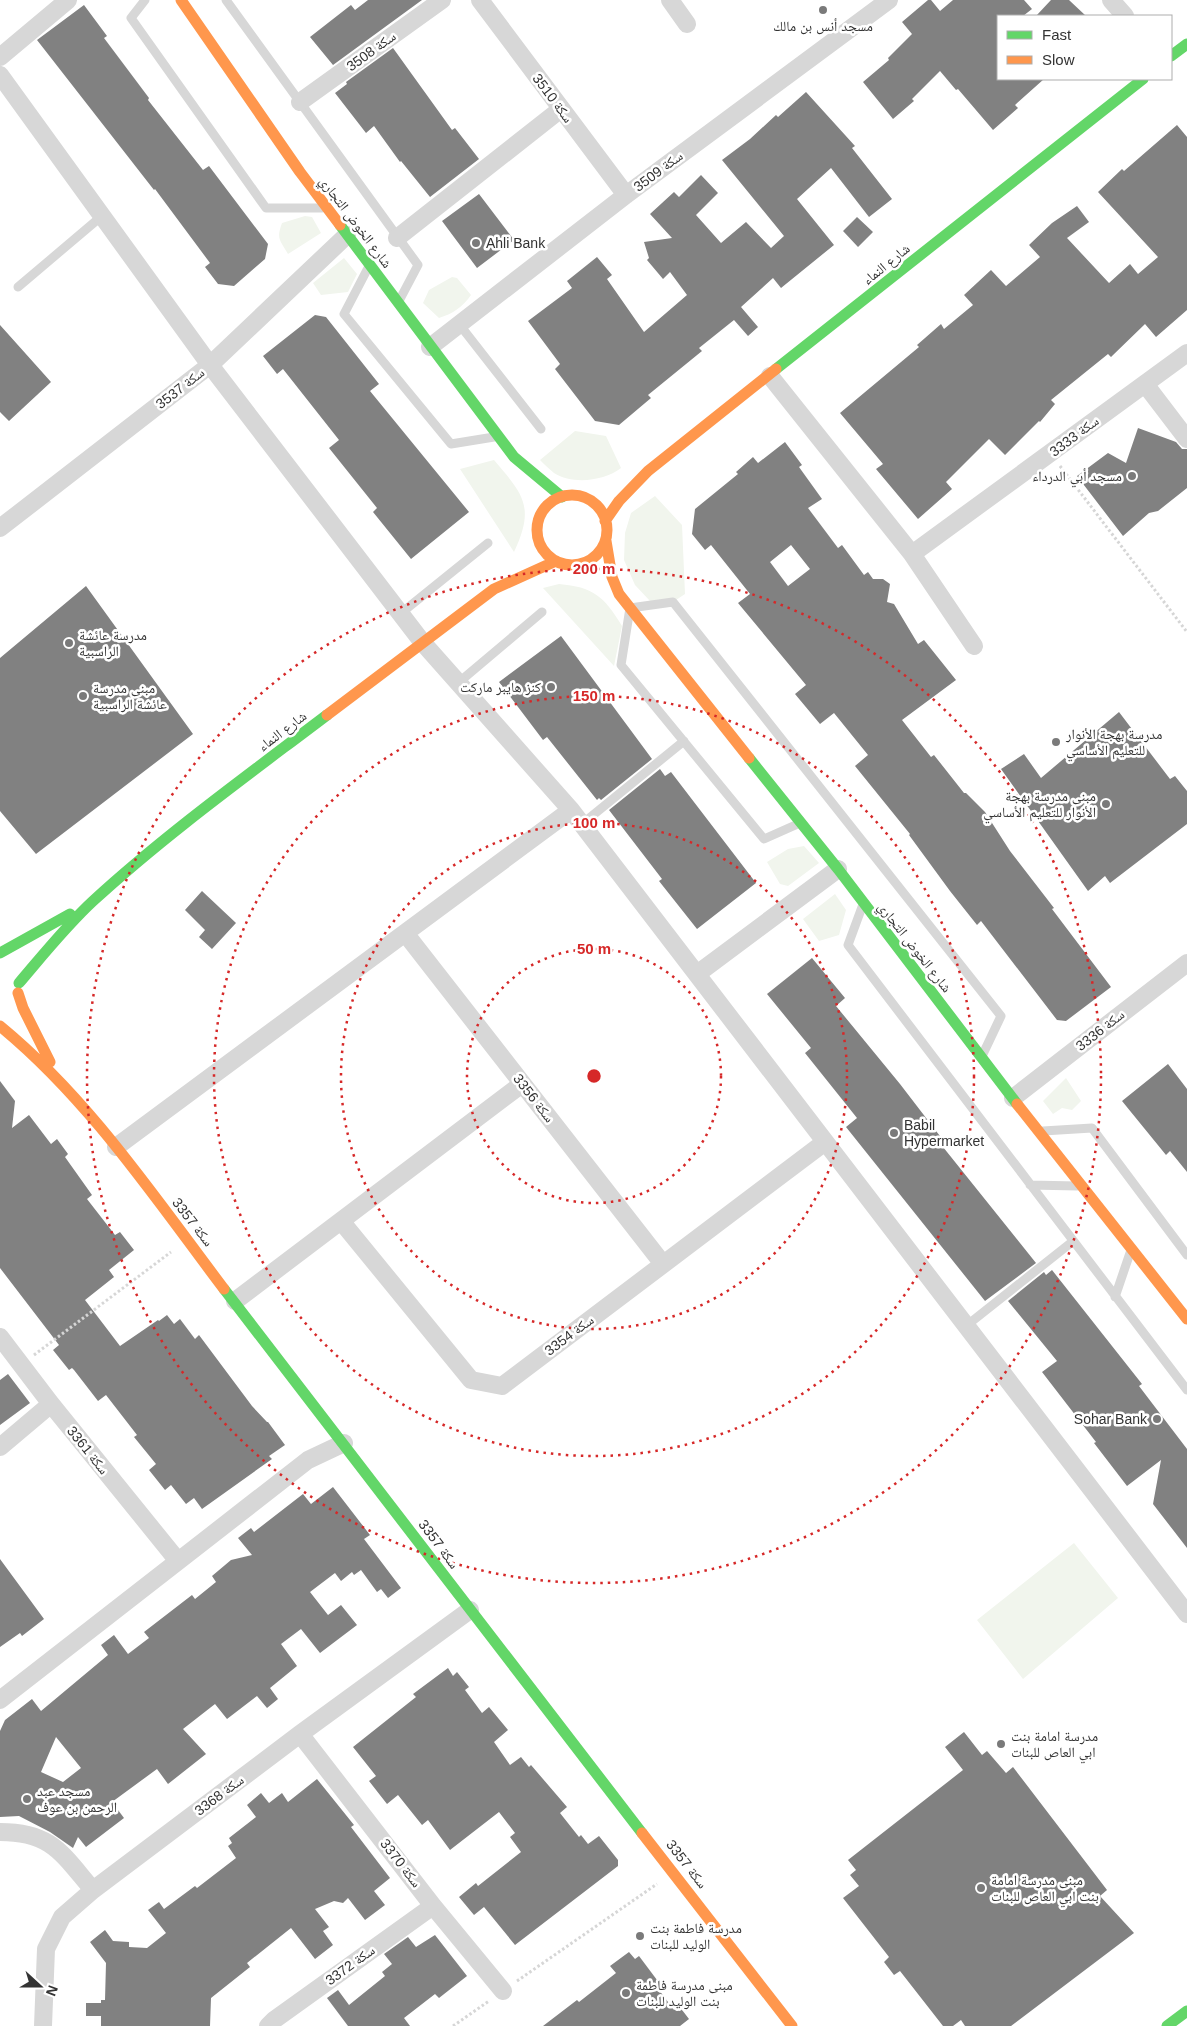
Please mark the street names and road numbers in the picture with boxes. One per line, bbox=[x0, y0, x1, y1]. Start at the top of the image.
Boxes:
street label: سكة 3508 bbox=[343, 28, 399, 74]
street label: سكة 3510 bbox=[529, 70, 577, 126]
street label: سكة 3509 bbox=[630, 147, 686, 195]
street label: شارع الخوض التجاري bbox=[314, 173, 396, 273]
street label: شارع النماء bbox=[859, 240, 914, 290]
street label: سكة 3537 bbox=[153, 364, 207, 412]
street label: سكة 3333 bbox=[1046, 412, 1102, 460]
street label: شارع النماء bbox=[255, 708, 311, 756]
street label: شارع الخوض التجاري bbox=[872, 899, 955, 998]
street label: سكة 3336 bbox=[1073, 1006, 1127, 1054]
street label: سكة 3356 bbox=[510, 1071, 558, 1125]
street label: سكة 3357 bbox=[169, 1195, 217, 1249]
street label: سكة 3354 bbox=[541, 1311, 597, 1359]
street label: سكة 3361 bbox=[64, 1423, 112, 1477]
street label: سكة 3357 bbox=[415, 1516, 463, 1572]
street label: سكة 3368 bbox=[191, 1771, 247, 1819]
street label: سكة 3370 bbox=[377, 1836, 425, 1890]
street label: سكة 3357 bbox=[663, 1837, 711, 1891]
street label: سكة 3372 bbox=[322, 1942, 378, 1988]

